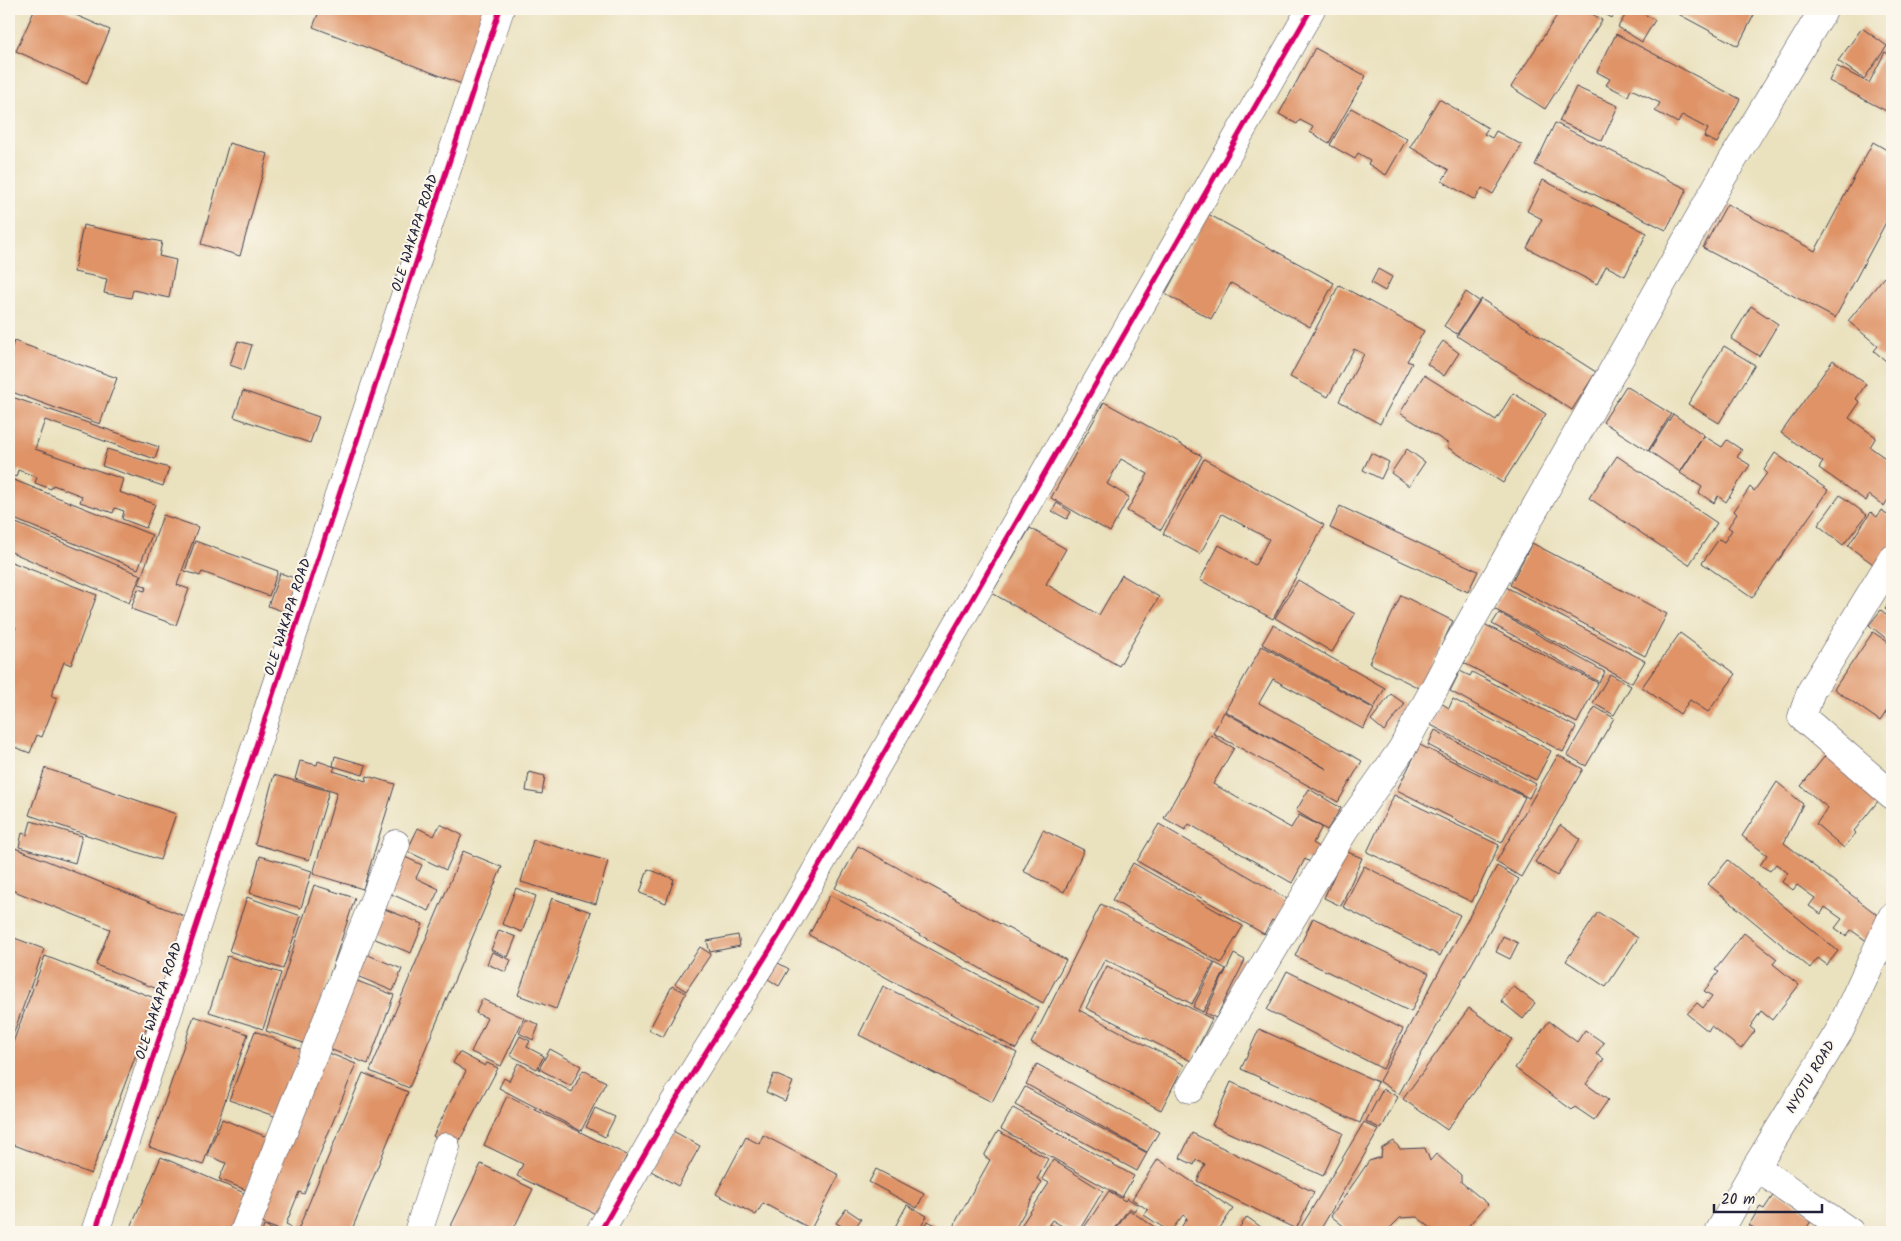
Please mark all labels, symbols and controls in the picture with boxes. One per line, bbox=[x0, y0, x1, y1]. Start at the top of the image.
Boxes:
street label: OLE WAKAPA ROAD bbox=[386, 171, 444, 295]
street label: OLE WAKAPA ROAD bbox=[259, 555, 317, 679]
street label: OLE WAKAPA ROAD bbox=[130, 939, 188, 1063]
street label: NYOTU ROAD bbox=[1780, 1036, 1842, 1118]
scale bar bbox=[1714, 1181, 1821, 1213]
text: 20 m bbox=[1721, 1188, 1755, 1212]

